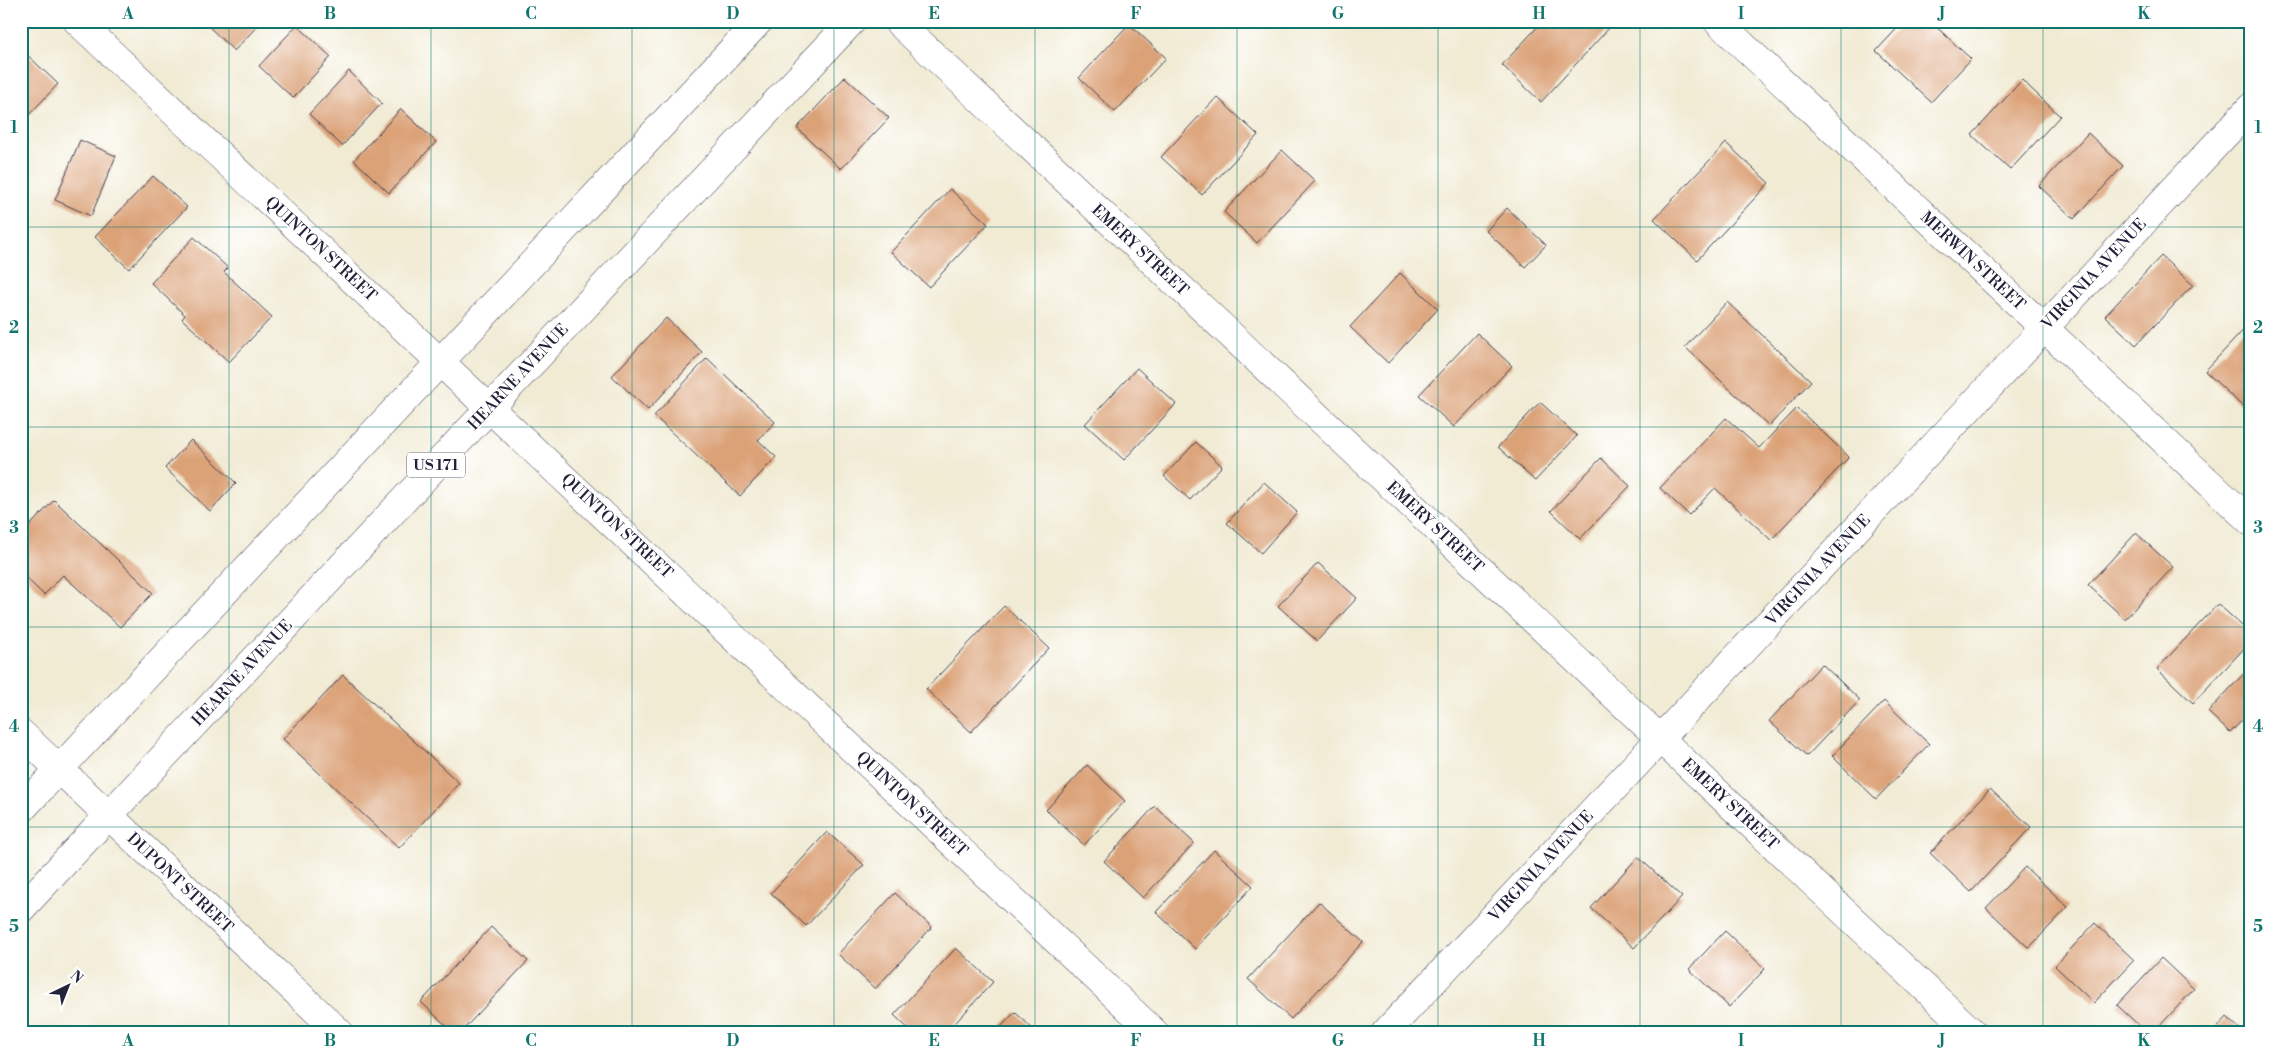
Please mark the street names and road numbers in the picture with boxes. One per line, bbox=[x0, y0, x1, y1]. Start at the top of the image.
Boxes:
street label: QUINTON STREET bbox=[261, 192, 381, 306]
street label: EMERY STREET bbox=[1087, 200, 1193, 300]
street label: MERWIN STREET bbox=[1916, 207, 2030, 315]
street label: VIRGINIA AVENUE bbox=[2037, 214, 2151, 335]
street label: HEARNE AVENUE bbox=[463, 320, 573, 434]
road number: US 171 bbox=[407, 452, 465, 478]
street label: QUINTON STREET bbox=[557, 469, 677, 583]
street label: EMERY STREET bbox=[1382, 477, 1488, 577]
street label: VIRGINIA AVENUE bbox=[1761, 510, 1875, 631]
street label: HEARNE AVENUE bbox=[187, 616, 297, 730]
street label: QUINTON STREET bbox=[852, 747, 972, 861]
street label: EMERY STREET bbox=[1677, 754, 1783, 854]
street label: VIRGINIA AVENUE bbox=[1484, 806, 1598, 927]
street label: DUPONT STREET bbox=[123, 829, 237, 937]

